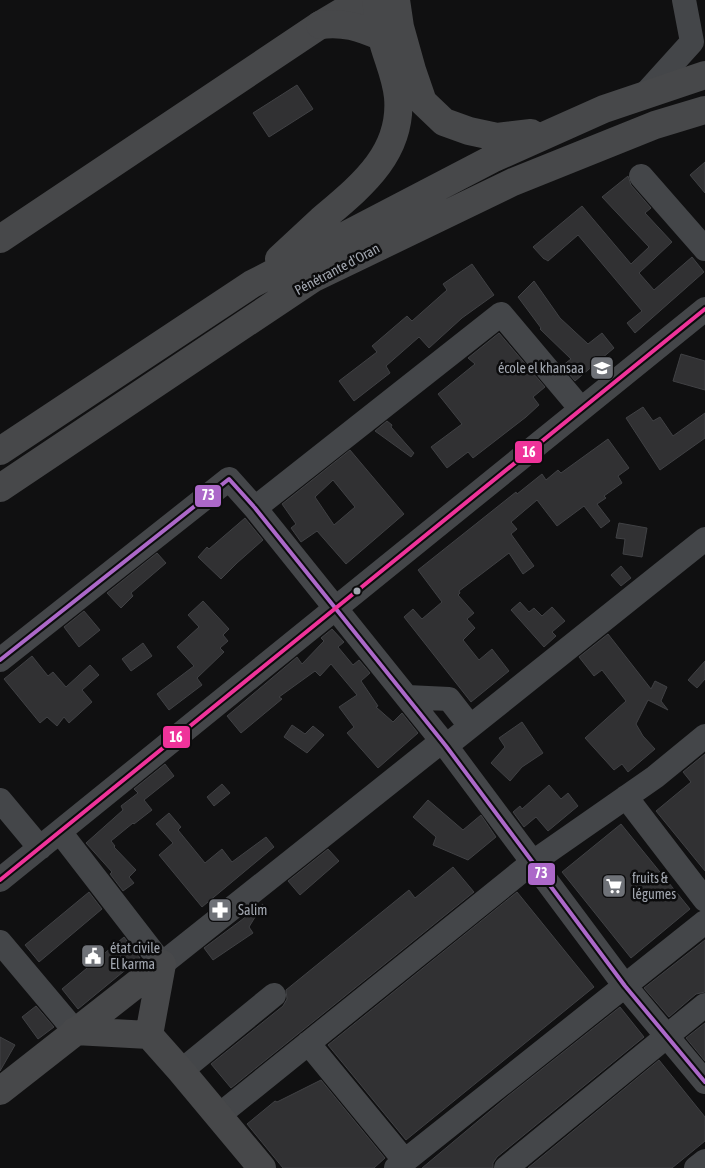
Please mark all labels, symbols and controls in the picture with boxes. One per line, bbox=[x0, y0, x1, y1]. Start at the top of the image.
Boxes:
street label: Pénétrante d'Oran bbox=[292, 240, 382, 298]
school or university icon: école el khansaa bbox=[589, 355, 615, 381]
place label: école el khansaa bbox=[498, 360, 584, 376]
line badge: 16 bbox=[514, 440, 543, 464]
text: 16 bbox=[522, 444, 536, 460]
line badge: 73 bbox=[194, 484, 222, 508]
text: 73 bbox=[201, 487, 215, 503]
unlabelled marker bbox=[352, 586, 362, 596]
line badge: 16 bbox=[162, 725, 191, 749]
text: 16 bbox=[169, 729, 183, 745]
line badge: 73 bbox=[527, 862, 556, 886]
text: 73 bbox=[534, 865, 548, 881]
place label: fruits & légumes bbox=[632, 870, 676, 902]
supermarket icon: fruits & légumes bbox=[601, 873, 627, 899]
pharmacy icon: Salim bbox=[207, 897, 233, 923]
place label: Salim bbox=[238, 902, 267, 918]
place label: état civile El karma bbox=[110, 940, 160, 972]
public building icon: état civile El karma bbox=[80, 943, 106, 969]

